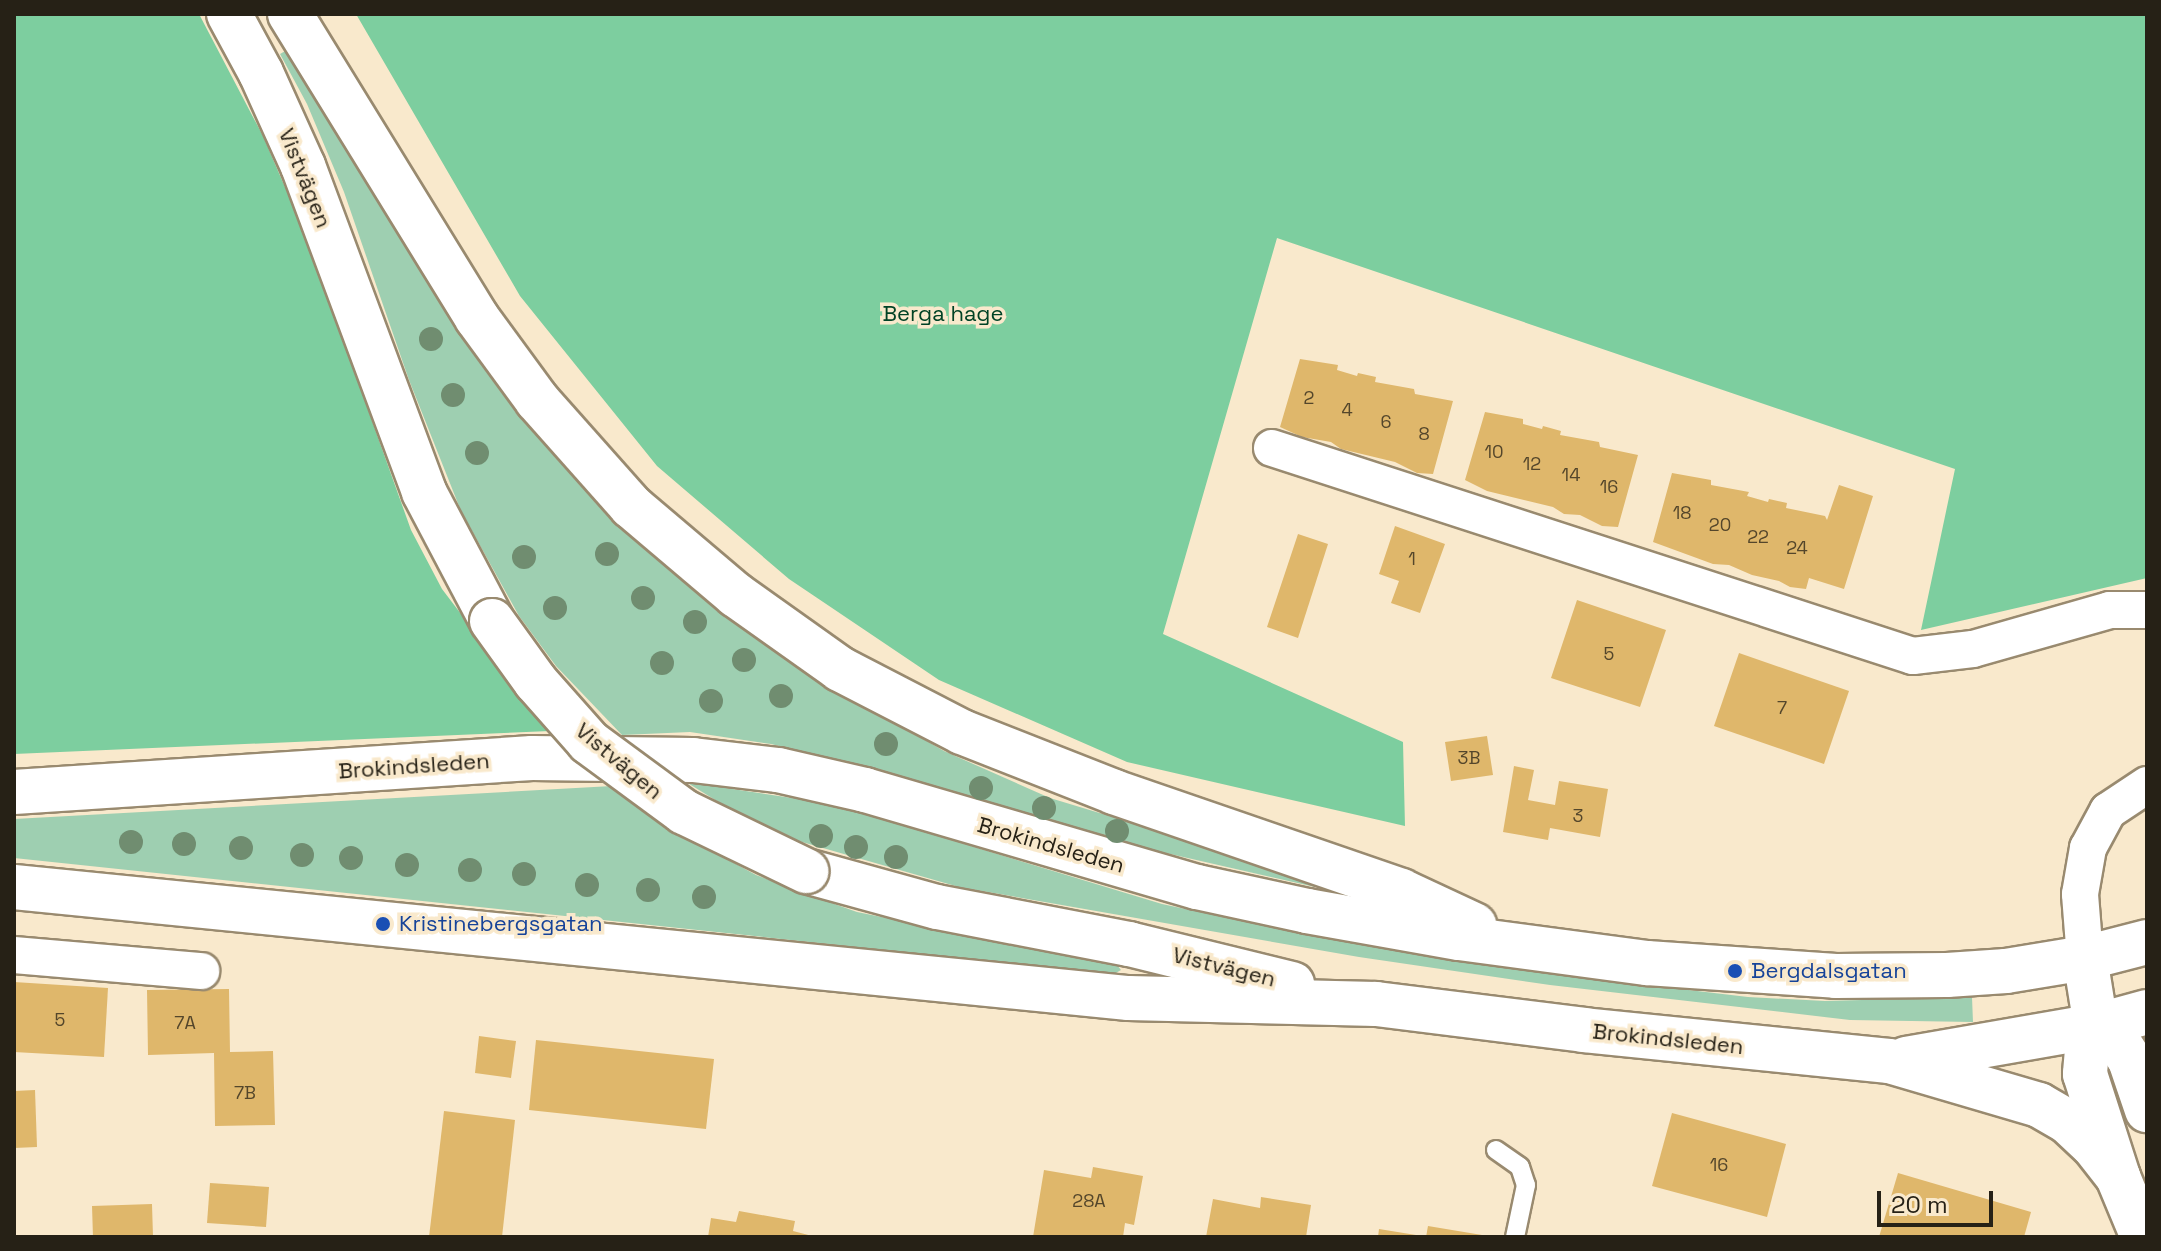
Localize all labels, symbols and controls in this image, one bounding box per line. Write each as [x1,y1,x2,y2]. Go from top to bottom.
street label: Vistvägen [273,124,337,232]
park label: Berga hage [883,301,1003,327]
house number: 2 [1304,387,1314,409]
house number: 4 [1341,399,1353,421]
house number: 6 [1380,411,1392,433]
house number: 8 [1418,423,1430,445]
house number: 10 [1484,441,1504,463]
house number: 12 [1523,453,1541,475]
house number: 14 [1562,464,1580,486]
house number: 16 [1600,476,1618,498]
house number: 18 [1673,502,1691,524]
house number: 20 [1709,514,1731,536]
house number: 22 [1747,526,1769,548]
house number: 24 [1786,537,1808,559]
house number: 1 [1408,548,1416,570]
house number: 5 [1604,643,1614,665]
house number: 7 [1777,697,1787,719]
street label: Vistvägen [570,717,668,805]
house number: 3B [1458,747,1480,769]
street label: Brokindsleden [337,748,491,784]
house number: 3 [1573,805,1583,827]
street label: Brokindsleden [974,811,1128,879]
place label: Kristinebergsgatan [399,911,603,937]
marker: Kristinebergsgatan [374,915,392,933]
street label: Vistvägen [1170,941,1278,993]
place label: Bergdalsgatan [1751,958,1907,984]
marker: Bergdalsgatan [1726,962,1744,980]
house number: 5 [55,1009,65,1031]
house number: 7A [174,1012,196,1034]
street label: Brokindsleden [1591,1018,1745,1060]
house number: 7B [234,1082,256,1104]
house number: 16 [1710,1154,1728,1176]
scale bar [1881,1175,1997,1225]
text: 20 m [1891,1189,1948,1220]
house number: 28A [1072,1190,1106,1212]

